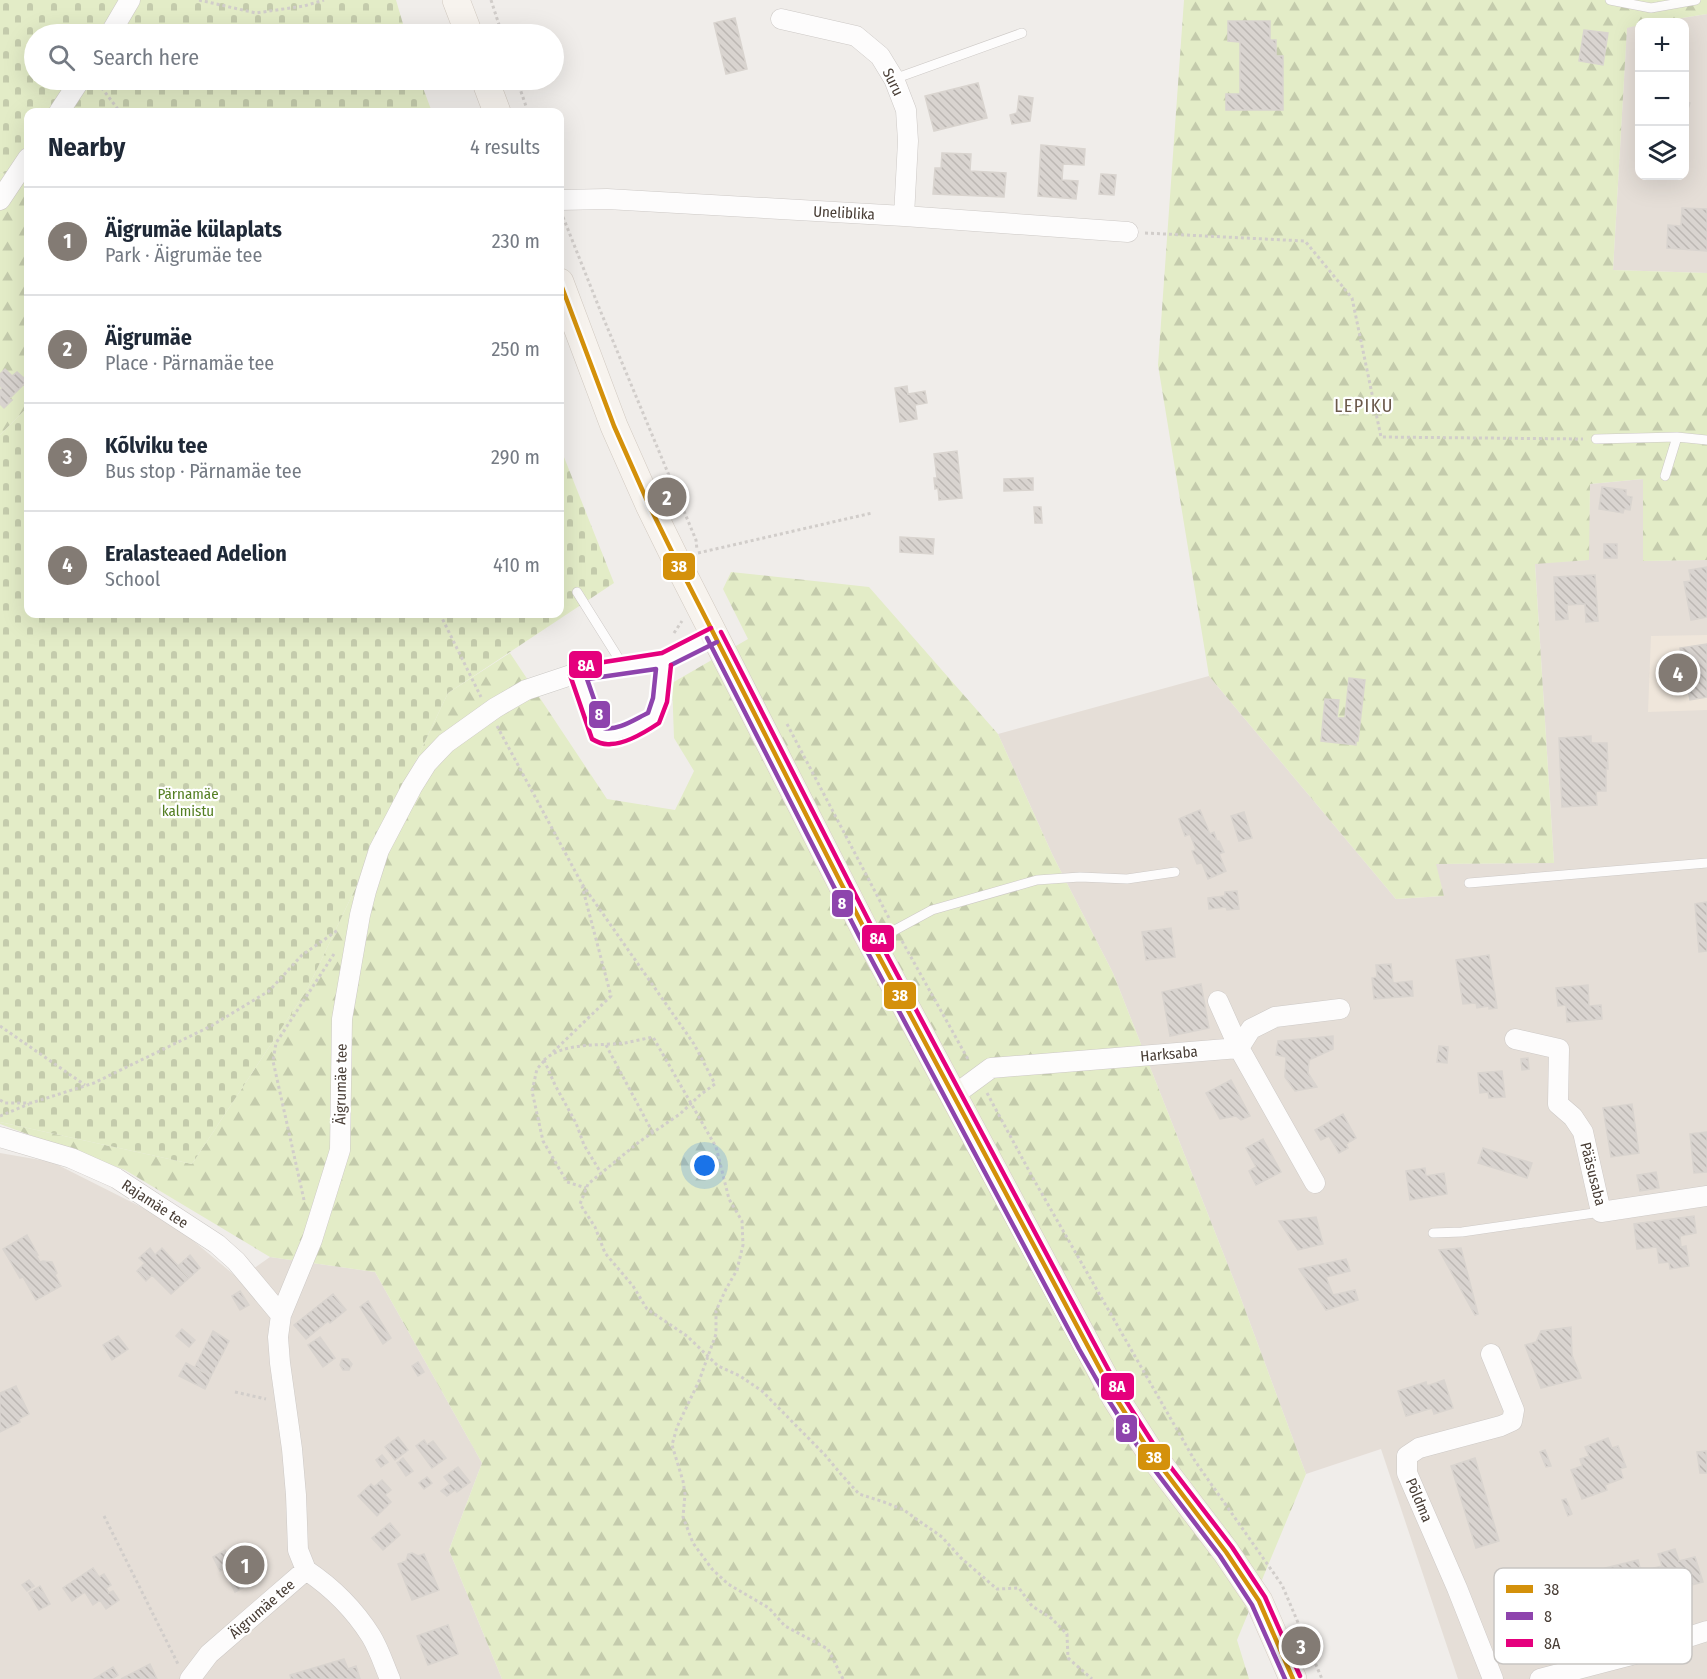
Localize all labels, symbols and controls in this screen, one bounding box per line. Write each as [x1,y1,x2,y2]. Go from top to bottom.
map controls [1635,18,1689,180]
button: + [1635,18,1689,72]
search box [24,24,564,90]
icon: search [45,41,78,74]
text: Search here [93,44,199,71]
street label: Suru [879,65,907,99]
button: − [1635,72,1689,126]
button: layers [1635,126,1689,180]
text: Nearby [48,132,125,163]
text: 4 results [470,135,540,159]
street label: Uneliblika [813,202,875,224]
text: Äigrumäe külaplats [105,216,282,243]
text: 1 [63,229,72,253]
text: 230 m [492,229,540,253]
text: Park · Äigrumäe tee [105,243,262,267]
text: Äigrumäe [105,324,192,351]
text: 2 [63,337,72,361]
text: 250 m [492,337,540,361]
text: Place · Pärnamäe tee [105,351,274,375]
district label: LEPIKU [1334,395,1394,417]
text: Kõlviku tee [105,432,208,459]
text: 3 [63,445,72,469]
text: 290 m [491,445,540,469]
text: Bus stop · Pärnamäe tee [105,459,302,483]
pin: 2 [648,474,686,520]
text: Eralasteaed Adelion [105,540,287,567]
line badge: 38 [662,552,696,581]
text: 4 [62,553,73,577]
text: 410 m [493,553,540,577]
text: 38 [670,557,688,576]
text: School [105,567,160,591]
line badge: 8A [568,650,603,679]
pin: 4 [1658,650,1698,696]
text: 8A [577,656,595,675]
line badge: 8 [588,700,611,729]
text: 8 [595,705,604,724]
park label: Pärnamäe kalmistu [157,785,219,820]
line badge: 8 [831,889,854,918]
text: 8 [838,894,847,913]
line badge: 8A [861,924,895,953]
text: 8A [869,929,887,948]
line badge: 38 [883,981,917,1010]
text: 38 [891,986,909,1005]
street label: Äigrumäe tee [331,1043,351,1125]
street label: Harksaba [1140,1043,1198,1065]
street label: Pääsusaba [1576,1140,1610,1208]
your location [690,1151,719,1180]
street label: Rajamäe tee [118,1176,192,1232]
line badge: 8A [1100,1372,1135,1401]
text: 8A [1108,1377,1126,1396]
line badge: 8 [1115,1414,1138,1443]
text: 8 [1122,1419,1131,1438]
line badge: 38 [1137,1443,1171,1471]
text: 38 [1145,1448,1163,1467]
street label: Põldma [1402,1475,1436,1525]
pin: 1 [226,1542,264,1588]
legend [1494,1568,1692,1664]
street label: Äigrumäe tee [225,1576,299,1642]
text: 38 [1544,1580,1559,1599]
text: 8 [1544,1607,1552,1626]
pin: 3 [1282,1624,1320,1668]
text: 8A [1544,1634,1561,1653]

